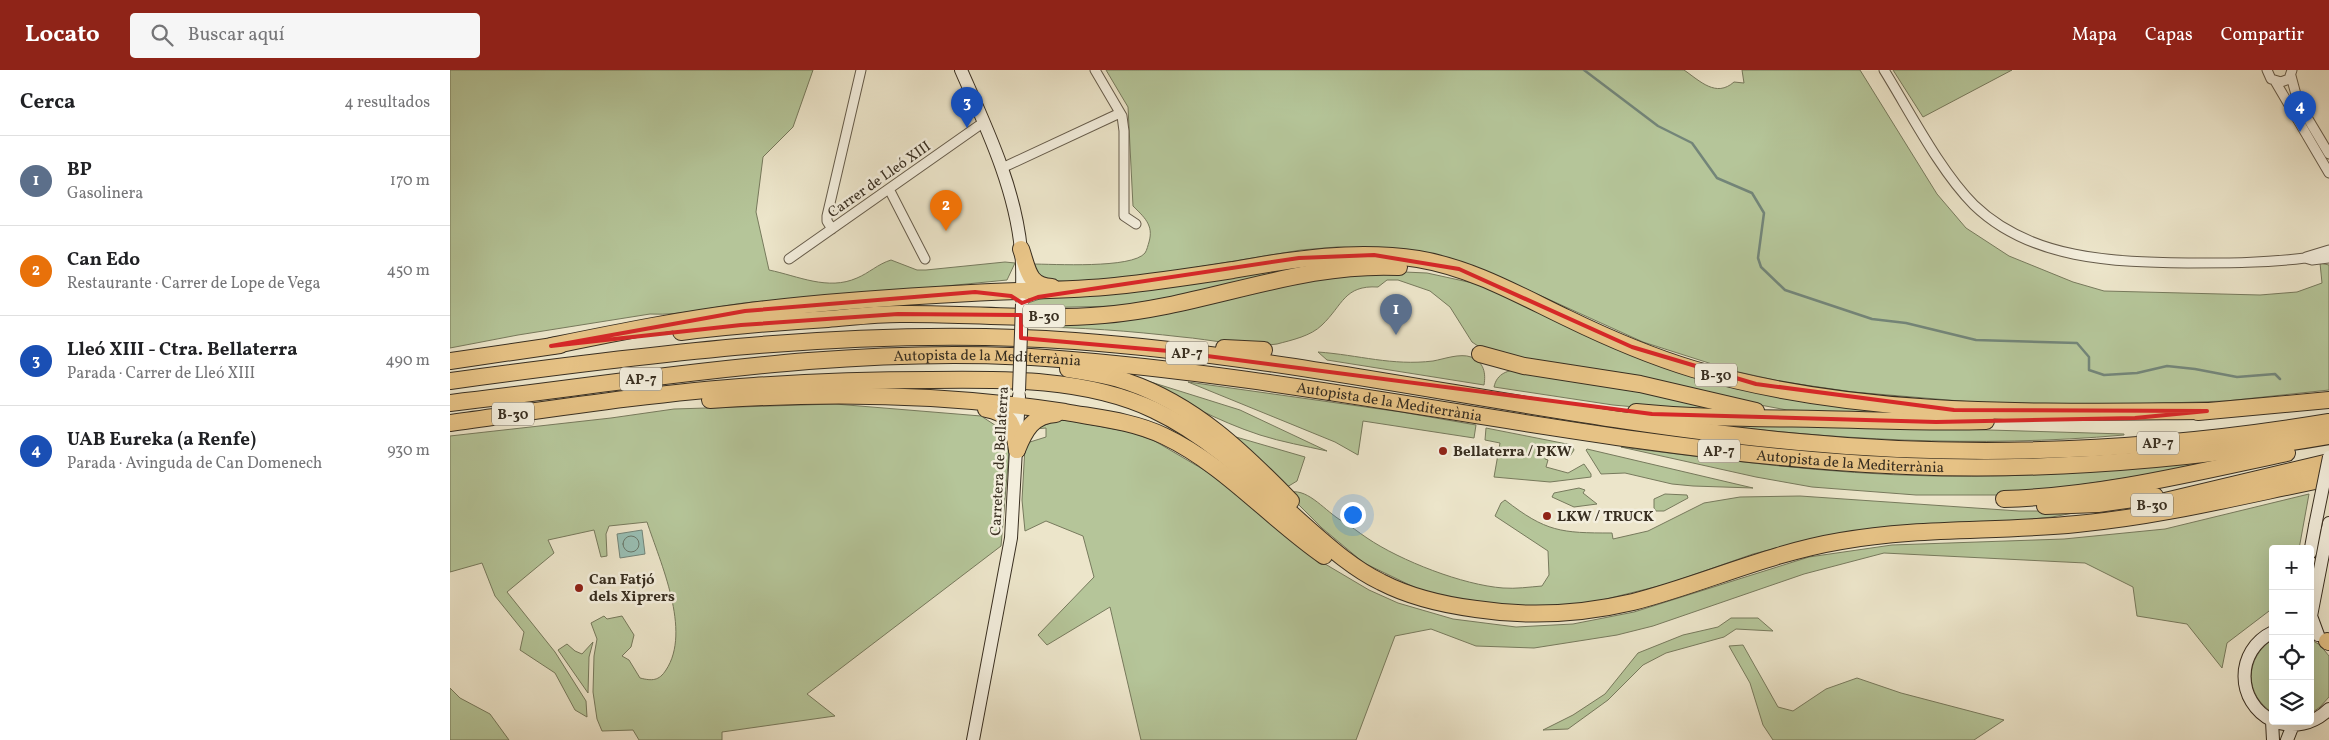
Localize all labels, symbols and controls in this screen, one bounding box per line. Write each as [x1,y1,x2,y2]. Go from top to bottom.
search box [130,13,480,58]
text: Locato [25,18,100,52]
icon: search [148,21,176,49]
text: Buscar aquí [188,22,285,48]
text: Mapa [2072,23,2117,48]
text: Capas [2145,23,2193,48]
text: Compartir [2221,23,2304,48]
pin: 3 [951,87,983,128]
text: Cerca [20,88,75,117]
pin: 4 [2284,91,2316,132]
text: 4 resultados [344,92,430,114]
street label: Carrer de Lleó XIII [824,137,936,224]
text: BP [67,157,92,183]
text: 1 [33,170,39,192]
text: 170 m [390,170,430,192]
text: Gasolinera [67,183,143,205]
pin: 2 [930,190,962,231]
text: Can Edo [67,247,140,273]
text: 2 [32,260,40,282]
text: 450 m [387,260,430,282]
text: Restaurante · Carrer de Lope de Vega [67,273,321,295]
pin: 1 [1380,294,1412,335]
road number: B-30 [1023,305,1065,328]
text: Lleó XIII - Ctra. Bellaterra [67,337,298,363]
road number: AP-7 [1166,342,1208,364]
street label: Autopista de la Mediterrània [893,346,1082,373]
text: 3 [32,350,40,372]
text: 490 m [385,350,430,372]
text: Parada · Carrer de Lleó XIII [67,363,255,385]
road number: B-30 [1695,364,1737,386]
road number: AP-7 [620,368,662,390]
street label: Autopista de la Mediterrània [1295,378,1484,428]
street label: Carretera de Bellaterra [986,386,1015,536]
road number: B-30 [492,402,534,426]
text: UAB Eureka (a Renfe) [67,427,256,453]
road number: AP-7 [2137,432,2179,454]
text: 4 [31,440,41,462]
text: 930 m [387,440,430,462]
road number: AP-7 [1698,440,1740,462]
place label: Bellaterra / PKW [1453,442,1572,463]
marker: Bellaterra / PKW [1437,445,1449,457]
street label: Autopista de la Mediterrània [1755,446,1944,479]
text: Parada · Avinguda de Can Domenech [67,453,322,475]
road number: B-30 [2131,494,2173,516]
your location [1340,502,1366,528]
place label: LKW / TRUCK [1557,507,1654,528]
marker: LKW / TRUCK [1541,510,1553,522]
map controls [2269,545,2314,725]
button: + [2269,545,2314,590]
place label: Can Fatjó dels Xiprers [589,570,675,608]
marker: Can Fatjó dels Xiprers [573,582,585,594]
button: − [2269,590,2314,635]
button: locate [2269,635,2314,680]
button: layers [2269,680,2314,725]

